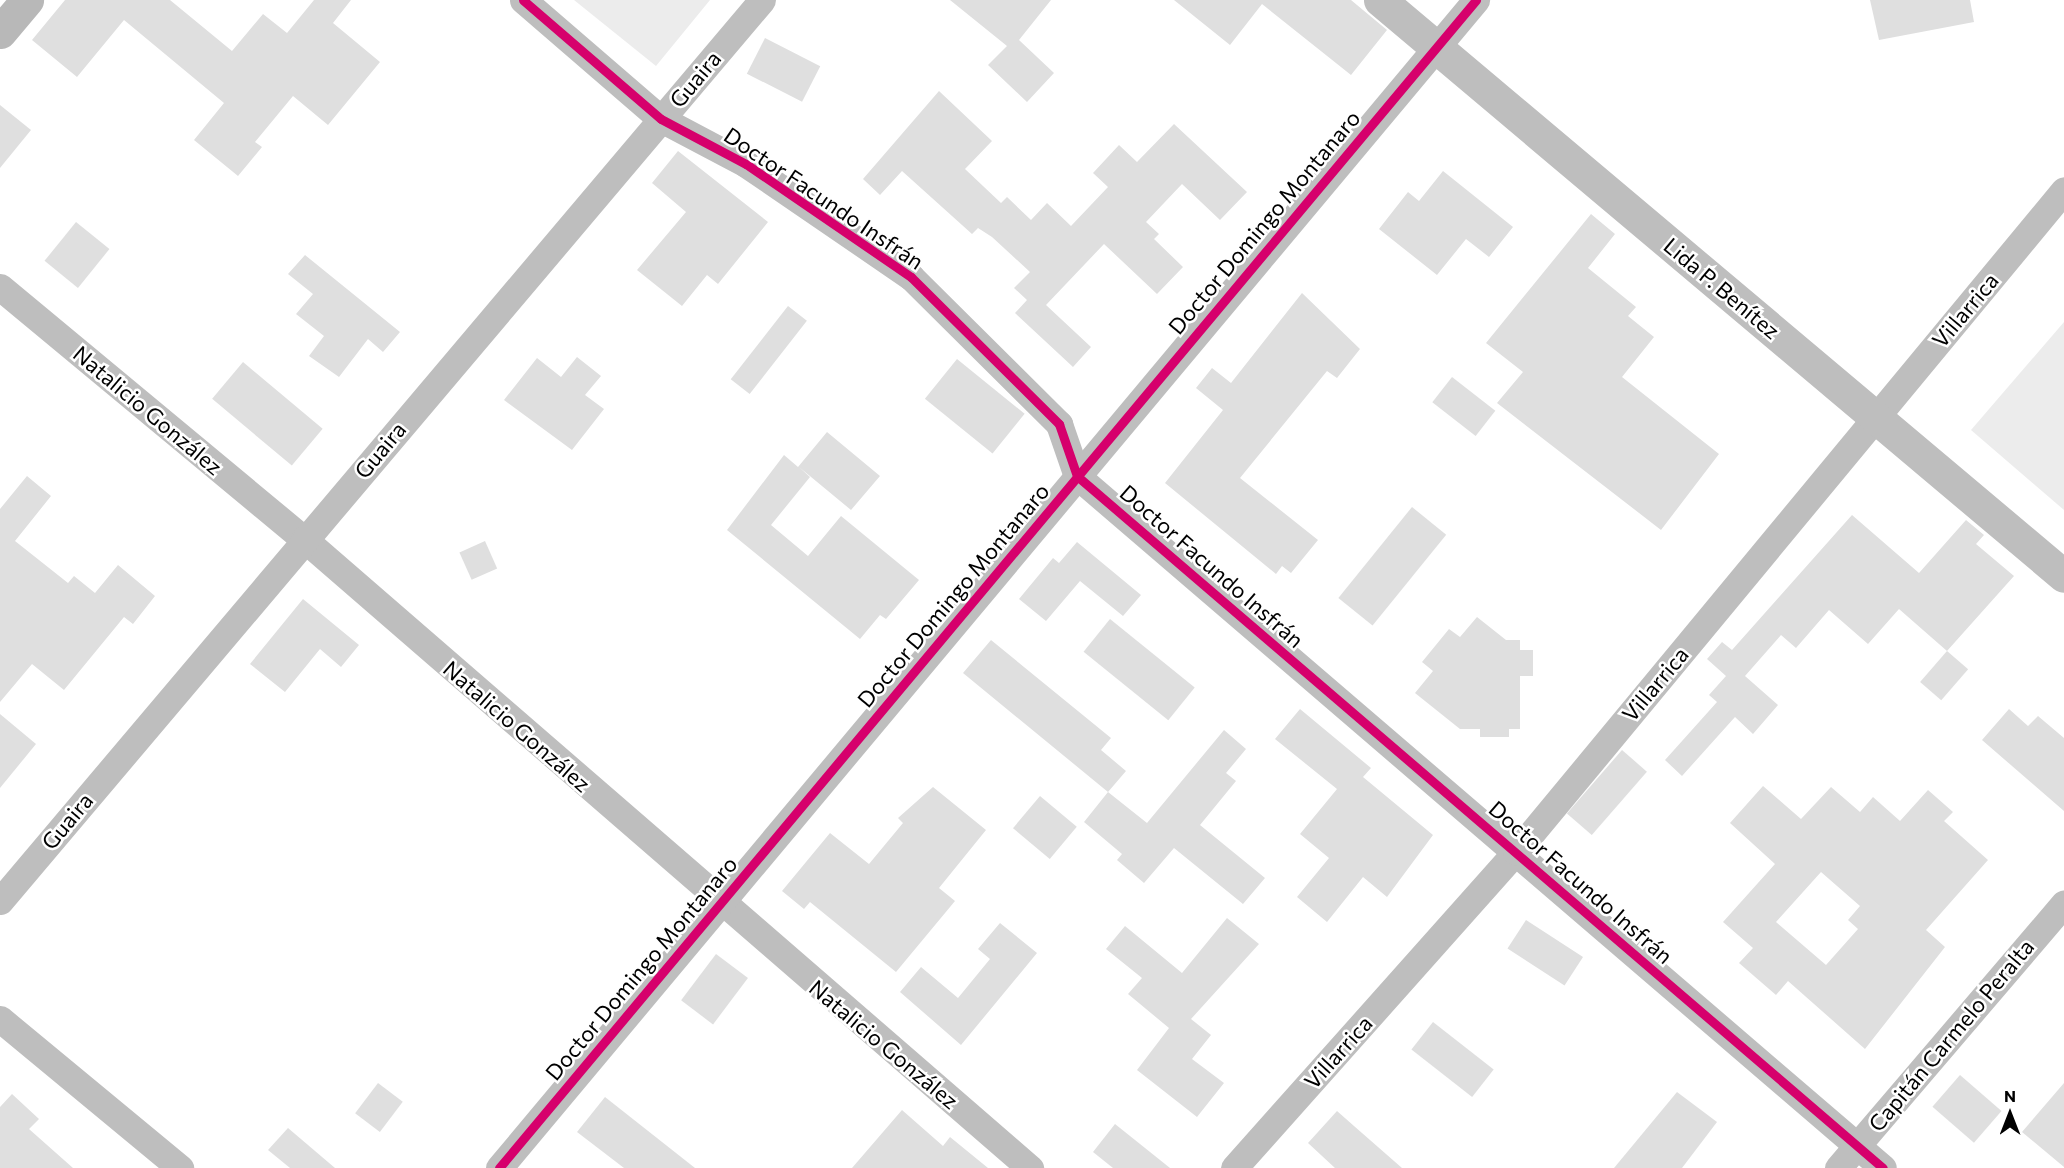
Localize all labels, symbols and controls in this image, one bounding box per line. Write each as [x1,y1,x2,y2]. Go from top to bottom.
street label: Guaira [664,45,726,113]
street label: Doctor Domingo Montanaro [1163,105,1365,339]
street label: Doctor Facundo Insfrán [719,121,929,275]
street label: Lida P. Benítez [1659,232,1785,344]
street label: Villarrica [1926,267,2004,353]
street label: Natalicio González [68,340,228,480]
street label: Guaira [349,416,411,484]
street label: Doctor Domingo Montanaro [852,478,1054,712]
street label: Doctor Facundo Insfrán [1115,479,1309,653]
street label: Villarrica [1616,641,1694,727]
street label: Natalicio González [438,655,596,797]
street label: Guaira [36,787,98,855]
street label: Doctor Facundo Insfrán [1484,795,1678,969]
street label: Doctor Domingo Montanaro [540,851,742,1085]
street label: Capitán Carmelo Peralta [1863,934,2039,1136]
street label: Natalicio González [804,974,964,1114]
street label: Villarrica [1298,1010,1378,1094]
north arrow [1980,1084,2040,1144]
text: N [2004,1086,2016,1105]

